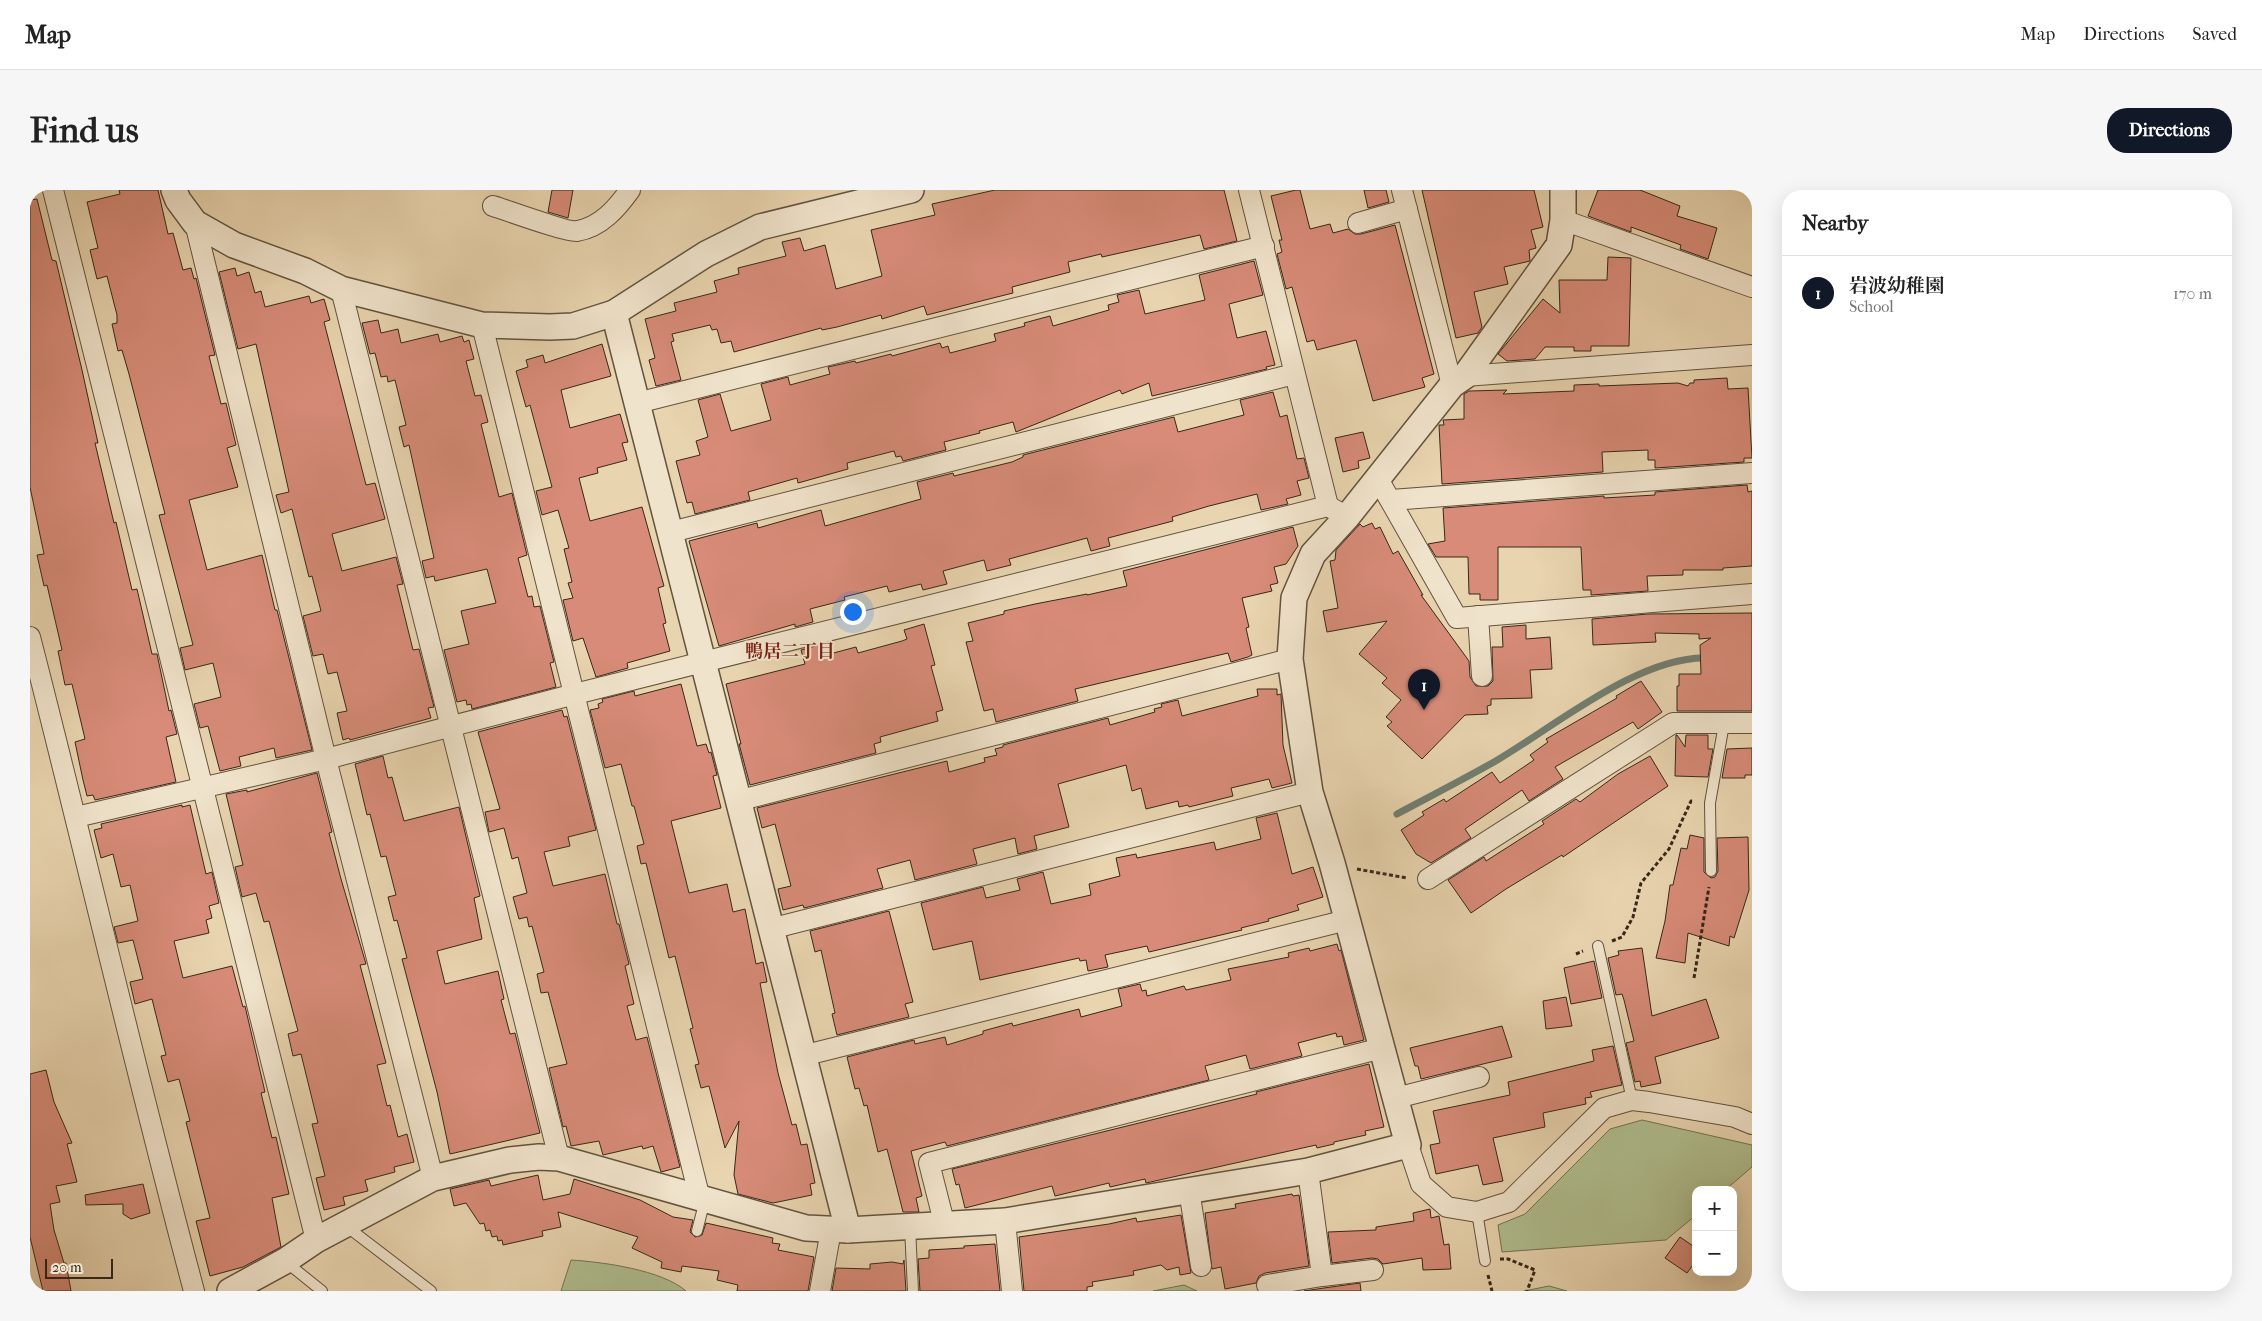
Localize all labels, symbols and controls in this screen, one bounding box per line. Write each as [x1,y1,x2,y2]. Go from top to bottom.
text: Map [25,21,71,49]
text: Map [2021,24,2055,45]
text: Directions [2083,24,2164,45]
text: Saved [2192,24,2237,45]
button: Directions [2107,108,2232,153]
text: Find us [30,110,139,151]
text: Nearby [1802,211,1868,235]
text: 岩波幼稚園 [1849,275,1944,297]
text: 1 [1815,284,1821,303]
text: 170 m [2173,284,2212,303]
text: School [1849,297,1894,316]
your location [840,599,866,625]
district label: 鴨居二丁目 [745,641,835,662]
pin: 1 [1408,669,1440,710]
map controls [1692,1186,1737,1276]
button: + [1692,1186,1737,1231]
button: − [1692,1231,1737,1276]
scale bar [45,1256,112,1279]
text: 20 m [52,1259,82,1276]

